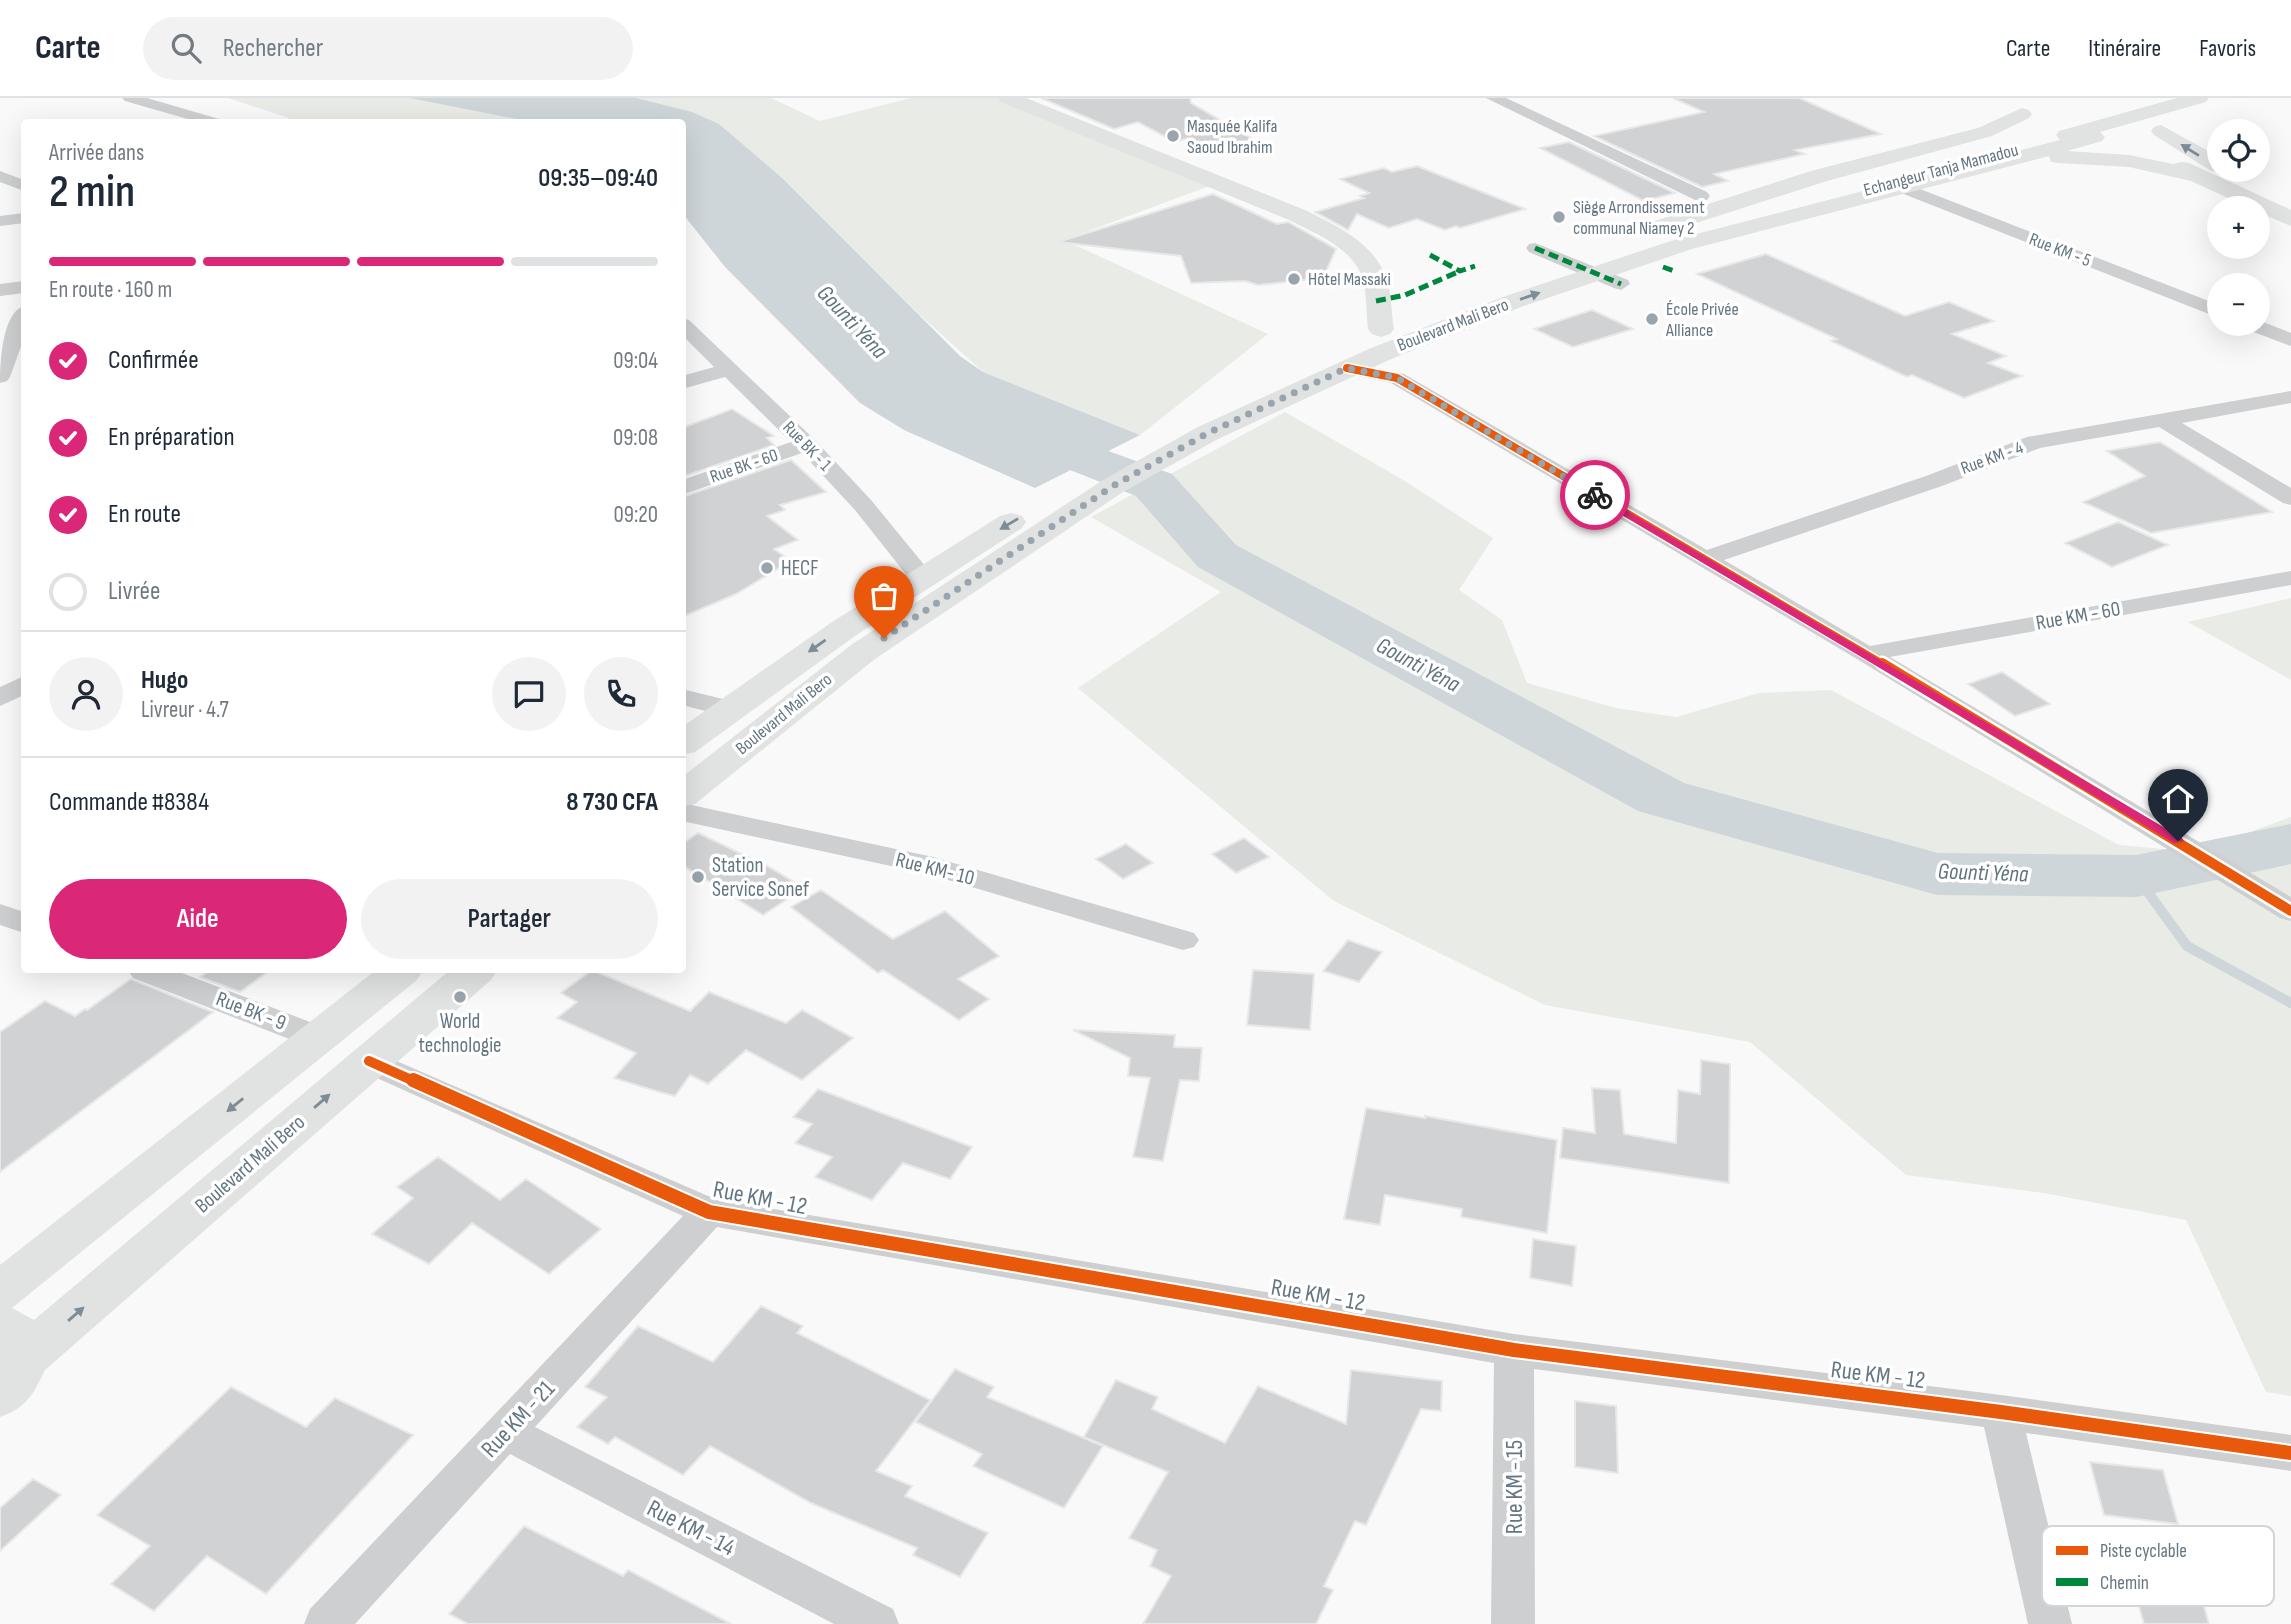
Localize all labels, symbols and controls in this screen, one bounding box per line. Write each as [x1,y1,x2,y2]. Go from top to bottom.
search box [143,17,633,80]
text: Carte [35,28,101,68]
icon: search [167,29,205,67]
text: Rechercher [223,33,323,64]
text: Carte [2006,34,2050,63]
text: Itinéraire [2088,34,2161,63]
text: Favoris [2199,34,2256,63]
place label: Masquée Kalifa Saoud Ibrahim [1187,116,1277,158]
map controls [2207,119,2270,336]
button: locate [2207,119,2270,182]
marker: Masquée Kalifa Saoud Ibrahim [1165,128,1181,144]
text: Arrivée dans [49,139,144,167]
street label: Echangeur Tanja Mamadou [1861,139,2021,201]
one-way arrow [2180,143,2199,156]
text: 09:35–09:40 [538,163,658,194]
text: 2 min [49,165,135,220]
button: + [2207,196,2270,259]
place label: Siège Arrondissement communal Niamey 2 [1573,197,1705,239]
marker: Siège Arrondissement communal Niamey 2 [1551,209,1567,225]
street label: Rue KM - 5 [2026,229,2094,271]
place label: Hôtel Massaki [1308,269,1391,290]
marker: Hôtel Massaki [1286,271,1302,287]
button: − [2207,273,2270,336]
text: En route · 160 m [49,276,172,304]
water label: Gounti Yéna [811,279,894,365]
one-way arrow [1519,290,1540,301]
street label: Boulevard Mali Bero [1394,294,1512,356]
place label: École Privée Alliance [1665,299,1739,341]
marker: École Privée Alliance [1644,311,1660,327]
icon: check [49,342,87,380]
text: Confirmée [108,345,199,376]
text: 09:04 [613,347,658,375]
street label: Rue BK - 1 [778,417,836,476]
icon: check [49,419,87,457]
text: En préparation [108,422,235,453]
text: 09:08 [613,424,658,452]
street label: Rue KM - 4 [1958,437,2026,479]
street label: Rue BK - 60 [707,445,781,487]
courier [1560,460,1630,530]
icon: bike [1576,476,1614,514]
icon: check [49,496,87,534]
text: En route [108,499,181,530]
text: 09:20 [613,501,658,529]
one-way arrow [1000,517,1019,530]
place label: HECF [781,556,819,581]
marker: HECF [759,560,775,576]
pin [854,566,914,638]
text: Livrée [108,576,160,607]
icon: bag [865,577,903,615]
street label: Rue KM - 60 [2034,596,2122,636]
water label: Gounti Yéna [1371,631,1465,699]
one-way arrow [808,639,826,653]
button: person [49,657,123,731]
button: chat [492,657,566,731]
button: phone [584,657,658,731]
text: Hugo [141,665,188,696]
street label: Boulevard Mali Bero [732,669,836,759]
text: Livreur · 4.7 [141,696,229,724]
pin [2148,769,2208,841]
icon: home [2159,780,2197,818]
text: Commande #8384 [49,787,209,818]
text: 8 730 CFA [566,787,658,818]
street label: Rue KM- 10 [893,847,977,891]
place label: Station Service Sonef [712,853,810,902]
water label: Gounti Yéna [1937,857,2029,889]
marker: Station Service Sonef [690,869,706,885]
button: Aide [49,879,347,959]
button: Partager [361,879,658,959]
street label: Rue BK - 9 [213,986,289,1036]
marker: World technologie [452,989,468,1005]
place label: World technologie [418,1009,502,1058]
one-way arrow [313,1093,331,1109]
one-way arrow [226,1097,244,1112]
street label: Boulevard Mali Bero [190,1110,310,1218]
street label: Rue KM - 12 [711,1175,809,1221]
street label: Rue KM - 12 [1269,1272,1367,1318]
one-way arrow [67,1306,85,1322]
street label: Rue KM - 12 [1829,1355,1927,1395]
street label: Rue KM - 21 [475,1374,561,1463]
street label: Rue KM - 15 [1500,1440,1529,1534]
street label: Rue KM - 14 [642,1494,740,1562]
legend [2042,1526,2274,1606]
text: Piste cyclable [2100,1540,2187,1563]
text: Chemin [2100,1572,2149,1595]

